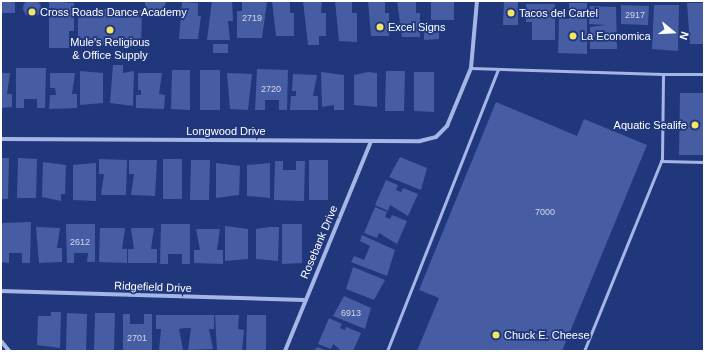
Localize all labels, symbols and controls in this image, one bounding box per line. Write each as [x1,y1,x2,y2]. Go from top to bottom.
place label: Cross Roads Dance Academy [40,5,187,19]
place label: Tacos del Cartel [519,6,598,20]
marker: Cross Roads Dance Academy [27,7,37,17]
marker: Tacos del Cartel [506,8,516,18]
house number: 2917 [625,10,645,20]
north arrow [653,12,693,52]
house number: 2719 [242,13,262,23]
place label: Excel Signs [388,20,445,34]
marker: Excel Signs [375,22,385,32]
marker: Mule's Religious & Office Supply [105,25,115,35]
place label: La Economica [581,29,651,43]
text: N [677,30,691,41]
marker: La Economica [568,31,578,41]
place label: Mule's Religious & Office Supply [70,36,150,62]
house number: 2720 [261,84,281,94]
place label: Aquatic Sealife [614,118,687,132]
marker: Aquatic Sealife [690,120,700,130]
street label: Longwood Drive [186,124,266,138]
street label: Rosebank Drive [298,203,340,281]
house number: 7000 [535,207,555,217]
house number: 2612 [70,237,90,247]
street label: Ridgefield Drive [114,279,192,295]
house number: 6913 [341,308,361,318]
place label: Chuck E. Cheese [504,328,590,342]
marker: Chuck E. Cheese [491,330,501,340]
house number: 2701 [127,333,147,343]

